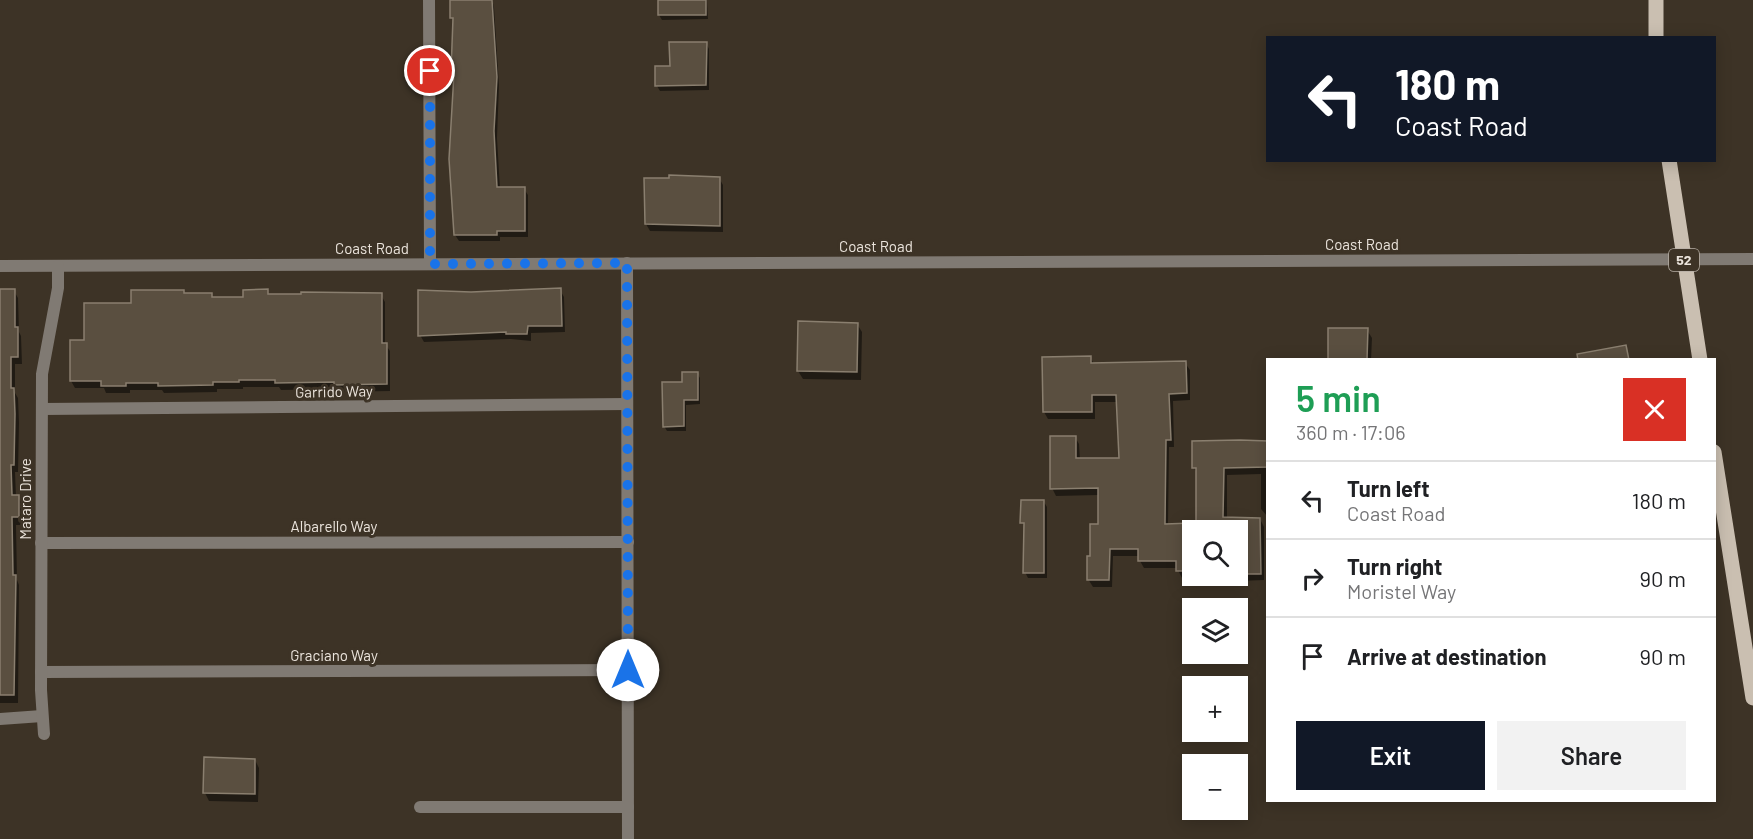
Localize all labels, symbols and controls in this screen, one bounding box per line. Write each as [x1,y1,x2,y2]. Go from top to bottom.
pin [404,45,455,96]
icon: arrive [413,54,446,87]
text: 180 m [1395,58,1500,108]
icon: left [1296,60,1374,138]
text: Coast Road [1395,109,1528,141]
street label: Coast Road [1325,235,1399,253]
street label: Coast Road [839,237,913,255]
street label: Coast Road [335,239,409,257]
road number: 52 [1669,249,1699,271]
text: 5 min [1296,376,1381,419]
button: close [1623,378,1686,441]
street label: Garrido Way [295,381,373,401]
text: 360 m · 17:06 [1296,420,1405,444]
street label: Mataro Drive [16,458,34,540]
text: Turn left [1347,475,1430,501]
icon: left [1296,484,1329,517]
text: 180 m [1632,487,1686,513]
text: Coast Road [1347,501,1445,525]
street label: Albarello Way [291,517,377,535]
map controls [1182,520,1248,820]
button: search [1182,520,1248,586]
text: Turn right [1347,553,1442,579]
icon: right [1296,562,1329,595]
text: 90 m [1640,565,1686,591]
text: Moristel Way [1347,579,1456,603]
button: layers [1182,598,1248,664]
position arrow [596,638,660,702]
icon: arrive [1296,640,1329,673]
text: Arrive at destination [1347,643,1546,669]
text: 90 m [1640,643,1686,669]
street label: Graciano Way [290,646,378,664]
button: + [1182,676,1248,742]
button: Exit [1296,721,1485,790]
button: Share [1497,721,1686,790]
button: − [1182,754,1248,820]

